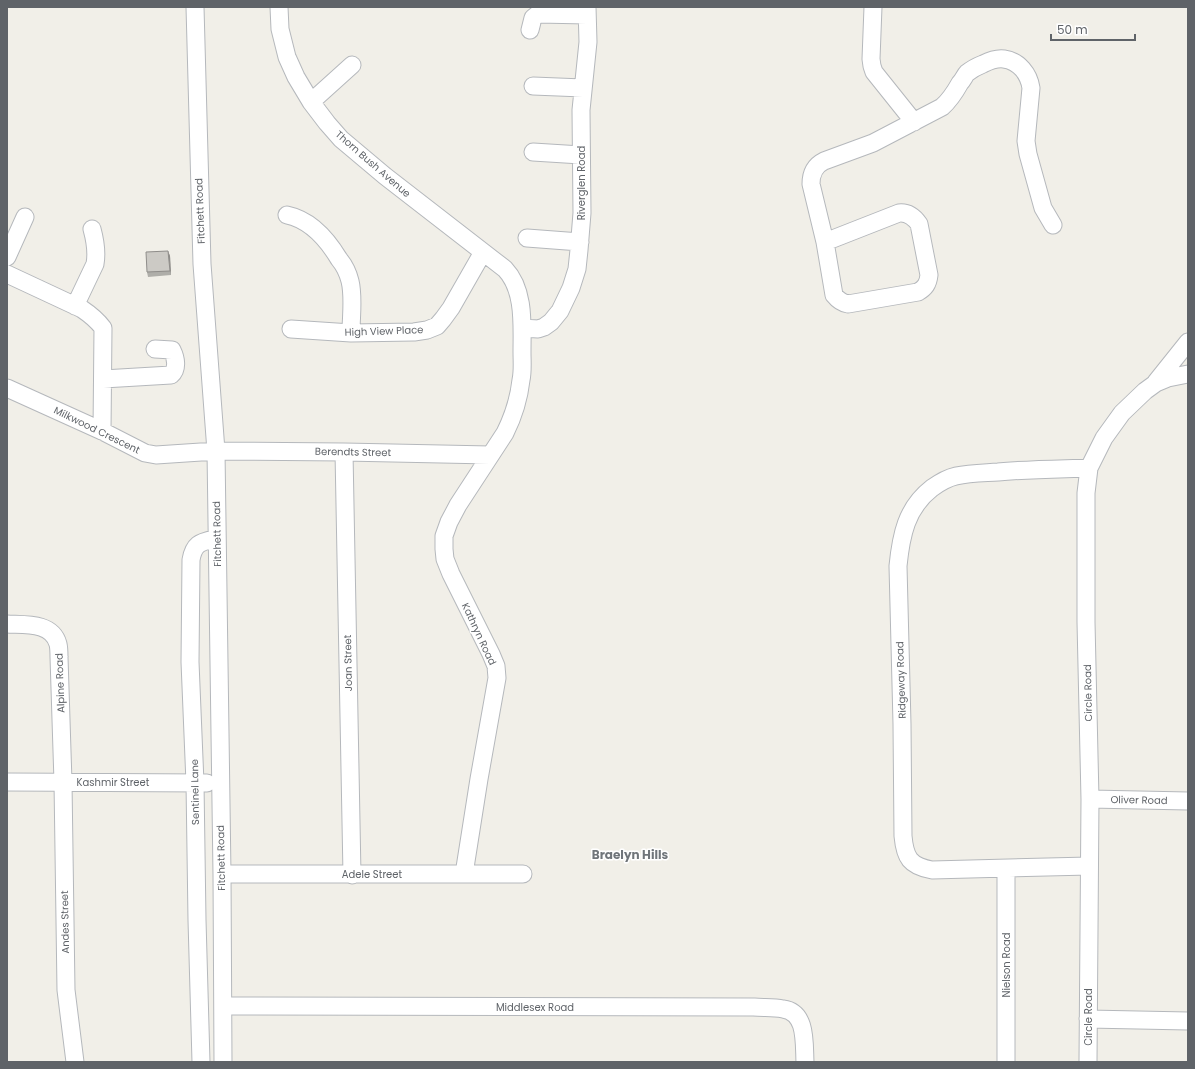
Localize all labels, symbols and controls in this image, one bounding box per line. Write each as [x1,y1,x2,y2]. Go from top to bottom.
scale bar [1051,16,1135,42]
text: 50 m [1057,21,1088,38]
street label: Thorn Bush Avenue [332,127,414,201]
street label: Riverglen Road [574,146,589,220]
street label: Fitchett Road [191,178,209,244]
street label: High View Place [344,322,424,340]
street label: Milkwood Crescent [51,403,143,458]
street label: Berendts Street [315,444,392,460]
street label: Fitchett Road [209,501,225,567]
street label: Kathryn Road [458,600,500,668]
street label: Joan Street [340,634,356,692]
street label: Ridgeway Road [892,641,910,719]
street label: Alpine Road [51,653,69,713]
street label: Circle Road [1080,664,1096,722]
street label: Sentinel Lane [187,759,203,825]
street label: Kashmir Street [77,775,150,790]
street label: Oliver Road [1110,792,1168,808]
street label: Fitchett Road [213,825,229,891]
district label: Braelyn Hills [592,846,669,863]
street label: Adele Street [342,867,403,882]
street label: Andes Street [57,890,73,954]
street label: Nielson Road [999,933,1014,997]
street label: Circle Road [1081,988,1096,1046]
street label: Middlesex Road [496,1000,574,1015]

